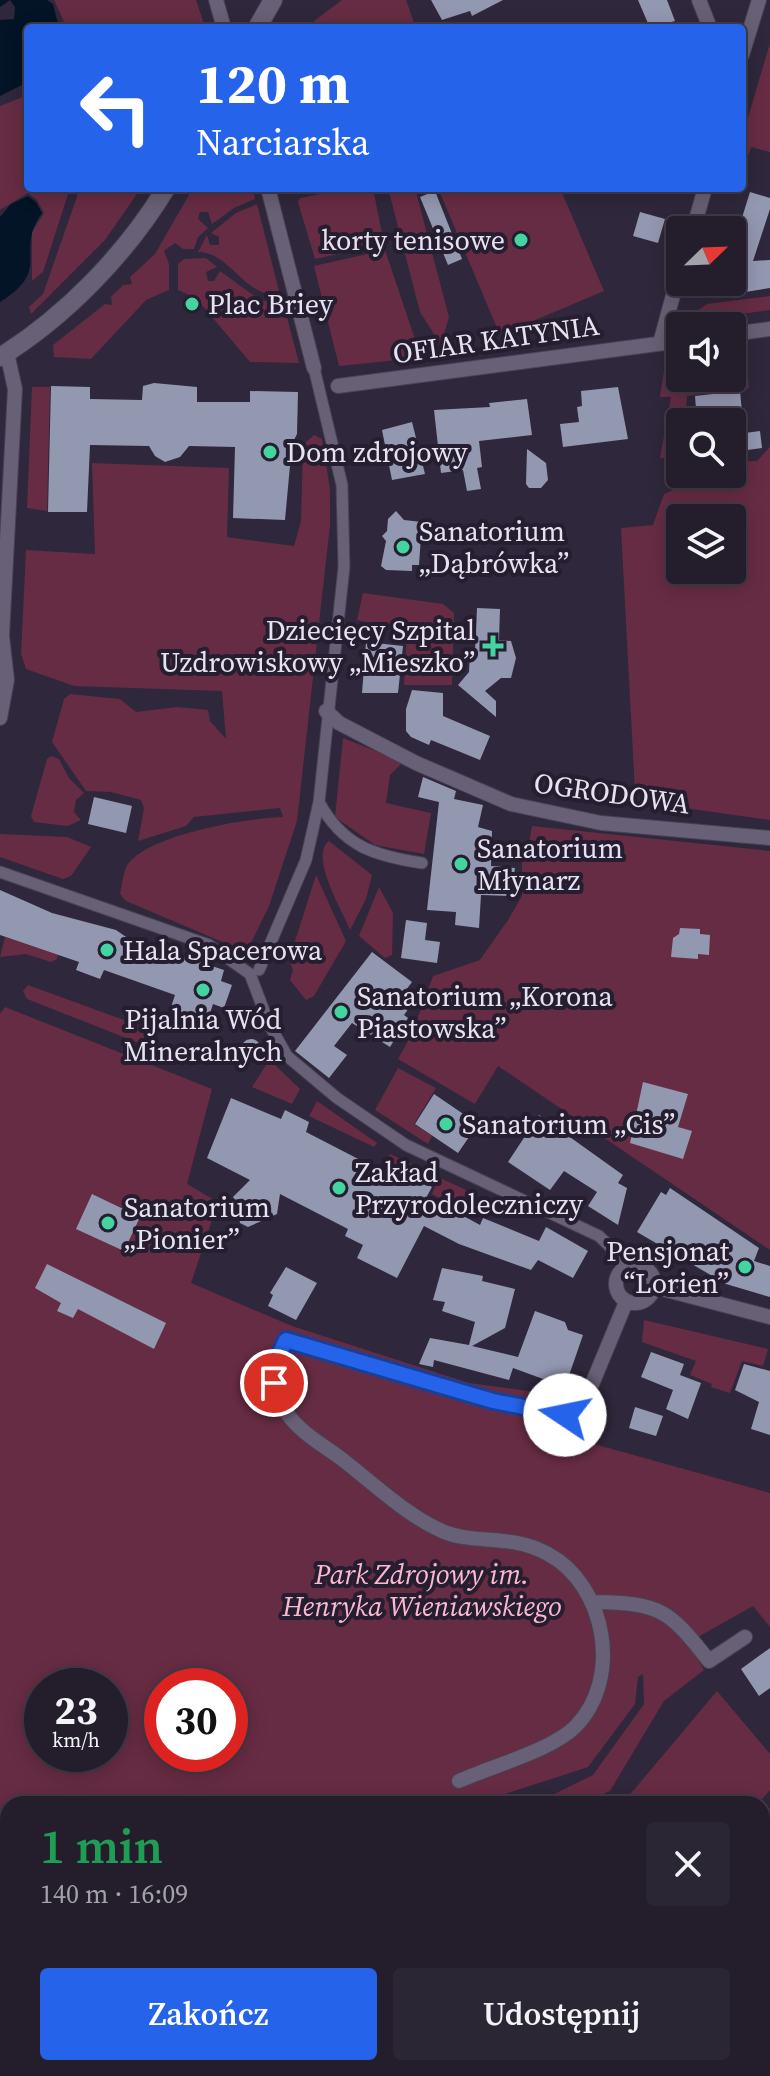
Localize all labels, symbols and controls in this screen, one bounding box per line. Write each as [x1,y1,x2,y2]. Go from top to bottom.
text: 120 m [196,45,350,122]
icon: left [64,56,168,160]
text: Narciarska [196,118,370,167]
north arrow [666,216,746,296]
map controls [666,216,746,584]
place label: korty tenisowe [321,221,505,259]
marker: korty tenisowe [512,231,530,249]
place label: Plac Briey [208,285,334,323]
marker: Plac Briey [183,295,201,313]
street label: OFIAR KATYNIA [390,306,602,372]
button: sound [666,312,746,392]
button: search [666,408,746,488]
place label: Dom zdrojowy [286,433,468,471]
marker: Dom zdrojowy [261,443,279,461]
button: layers [666,504,746,584]
place label: Sanatorium „Dąbrówka” [419,512,569,582]
marker: Sanatorium „Dąbrówka” [394,538,412,556]
place label: Dziecięcy Szpital Uzdrowiskowy „Mieszko” [160,611,475,681]
marker: Dziecięcy Szpital Uzdrowiskowy „Mieszko” [482,635,504,657]
street label: OGRODOWA [531,763,693,823]
place label: Sanatorium Młynarz [477,829,623,899]
marker: Sanatorium Młynarz [452,855,470,873]
place label: Hala Spacerowa [123,931,323,969]
marker: Hala Spacerowa [98,941,116,959]
place label: Sanatorium „Korona Piastowska” [357,977,613,1047]
marker: Pijalnia Wód Mineralnych [194,981,212,999]
place label: Pijalnia Wód Mineralnych [123,1000,283,1070]
marker: Sanatorium „Korona Piastowska” [332,1003,350,1021]
place label: Sanatorium „Cis” [462,1105,675,1143]
marker: Sanatorium „Cis” [437,1115,455,1133]
place label: Zakład Przyrodoleczniczy [355,1153,584,1223]
marker: Zakład Przyrodoleczniczy [330,1179,348,1197]
place label: Sanatorium „Pionier” [124,1188,270,1258]
marker: Sanatorium „Pionier” [99,1214,117,1232]
place label: Pensjonat “Lorien” [606,1232,730,1302]
marker: Pensjonat “Lorien” [736,1258,754,1276]
pin [240,1349,308,1417]
icon: arrive [252,1361,296,1405]
position arrow [523,1373,607,1457]
park label: Park Zdrojowy im. Henryka Wieniawskiego [281,1555,562,1625]
speed limit sign: 30 [144,1668,248,1772]
text: 23 [54,1683,98,1737]
text: km/h [52,1726,100,1754]
text: 1 min [40,1813,163,1879]
button: close [646,1822,730,1906]
text: 140 m · 16:09 [40,1876,188,1912]
button: Zakończ [40,1968,377,2060]
button: Udostępnij [393,1968,730,2060]

